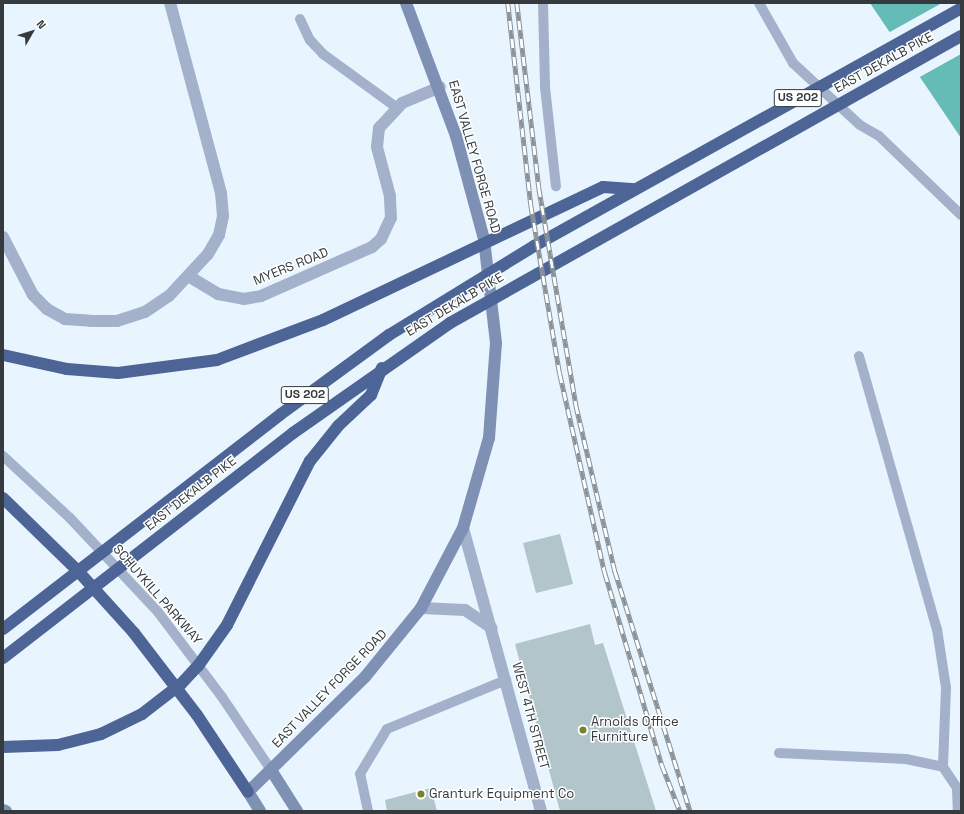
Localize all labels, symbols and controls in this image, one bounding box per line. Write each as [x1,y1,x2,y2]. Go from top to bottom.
north arrow [12,12,52,52]
text: N [34,17,49,32]
street label: EAST DEKALB PIKE [832,29,936,97]
street label: EAST VALLEY FORGE ROAD [445,78,503,236]
road number: US 202 [773,88,823,108]
street label: MYERS ROAD [251,245,331,289]
street label: EAST DEKALB PIKE [403,270,507,340]
road number: US 202 [280,385,330,405]
street label: EAST DEKALB PIKE [142,454,240,534]
street label: SCHUYKILL PARKWAY [109,542,205,648]
street label: EAST VALLEY FORGE ROAD [269,626,391,752]
street label: WEST 4TH STREET [508,661,552,771]
place label: Arnolds Office Furniture [591,715,679,746]
marker: Arnolds Office Furniture [578,725,588,735]
place label: Granturk Equipment Co [429,786,574,802]
marker: Granturk Equipment Co [416,789,426,799]

